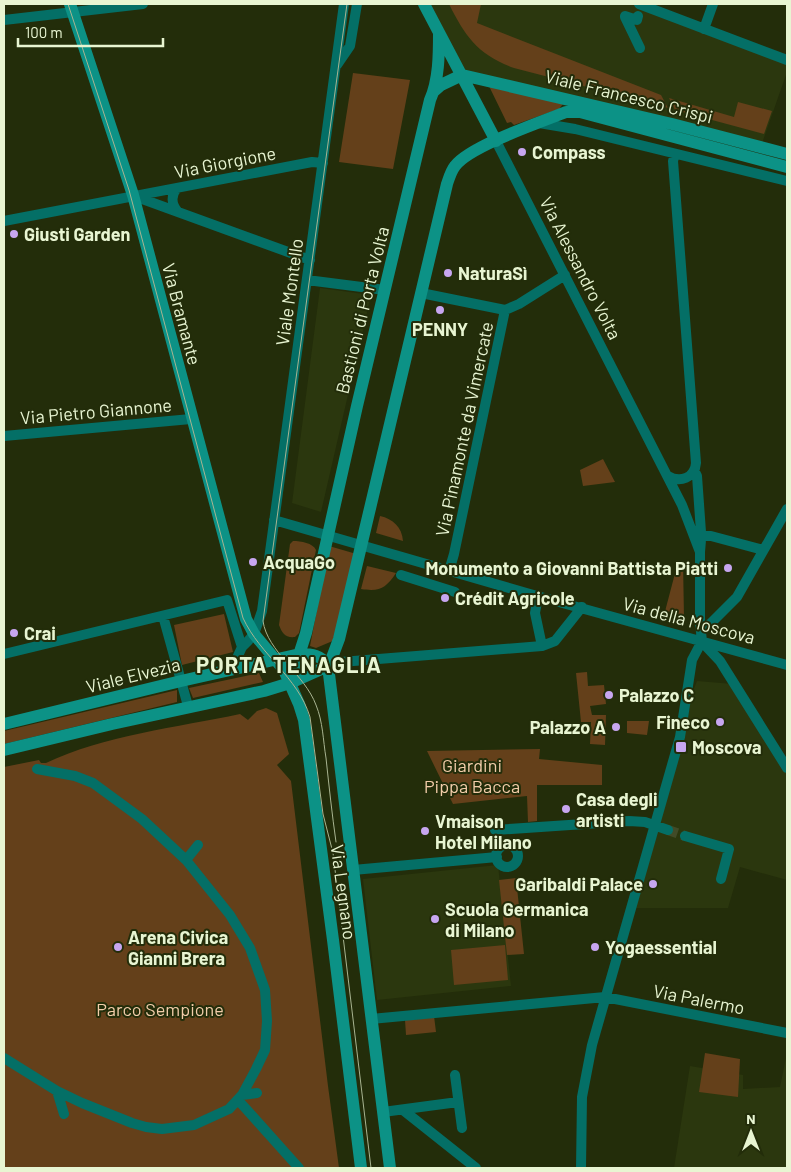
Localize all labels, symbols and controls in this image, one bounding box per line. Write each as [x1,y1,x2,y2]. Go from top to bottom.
scale bar [18,15,162,47]
text: 100 m [25,23,63,41]
street label: Viale Francesco Crispi [543,64,715,128]
street label: Via Giorgione [172,141,278,183]
place label: Compass [532,141,606,163]
marker: Compass [516,146,528,158]
street label: Via Alessandro Volta [535,193,627,343]
place label: Giusti Garden [24,223,130,245]
street label: Bastioni di Porta Volta [331,224,393,396]
marker: Giusti Garden [8,228,20,240]
street label: Viale Montello [271,237,307,347]
street label: Via Bramante [158,261,206,367]
place label: NaturaSì [458,262,527,284]
marker: NaturaSì [442,267,454,279]
marker: PENNY [434,304,446,316]
place label: PENNY [412,318,468,340]
street label: Via Pinamonte da Vimercate [430,320,498,538]
street label: Via Pietro Giannone [19,393,173,429]
place label: AcquaGo [263,551,335,573]
marker: AcquaGo [247,556,259,568]
place label: Monumento a Giovanni Battista Piatti [425,557,718,579]
marker: Monumento a Giovanni Battista Piatti [722,562,734,574]
place label: Crédit Agricole [455,587,575,609]
marker: Crédit Agricole [439,592,451,604]
street label: Via della Moscova [620,592,758,648]
place label: Crai [24,622,56,644]
marker: Crai [8,627,20,639]
district label: PORTA TENAGLIA [196,651,382,677]
street label: Viale Elvezia [84,653,182,697]
place label: Palazzo C [619,684,694,706]
marker: Palazzo C [603,689,615,701]
place label: Fineco [656,711,710,733]
place label: Palazzo A [530,716,606,738]
marker: Fineco [714,716,726,728]
marker: Palazzo A [610,721,622,733]
place label: Moscova [692,736,761,758]
marker: Moscova [674,740,688,754]
park label: Giardini Pippa Bacca [424,754,520,797]
place label: Casa degli artisti [576,788,658,831]
marker: Casa degli artisti [560,803,572,815]
place label: Vmaison Hotel Milano [435,810,532,853]
marker: Vmaison Hotel Milano [419,825,431,837]
street label: Via Legnano [326,843,362,941]
place label: Garibaldi Palace [515,873,643,895]
marker: Garibaldi Palace [647,878,659,890]
place label: Scuola Germanica di Milano [445,898,589,941]
marker: Scuola Germanica di Milano [429,913,441,925]
place label: Arena Civica Gianni Brera [128,926,228,969]
place label: Yogaessential [605,936,717,958]
marker: Arena Civica Gianni Brera [112,941,124,953]
marker: Yogaessential [589,941,601,953]
street label: Via Palermo [651,979,747,1019]
park label: Parco Sempione [96,998,224,1020]
north arrow [726,1107,776,1157]
text: N [746,1110,756,1127]

